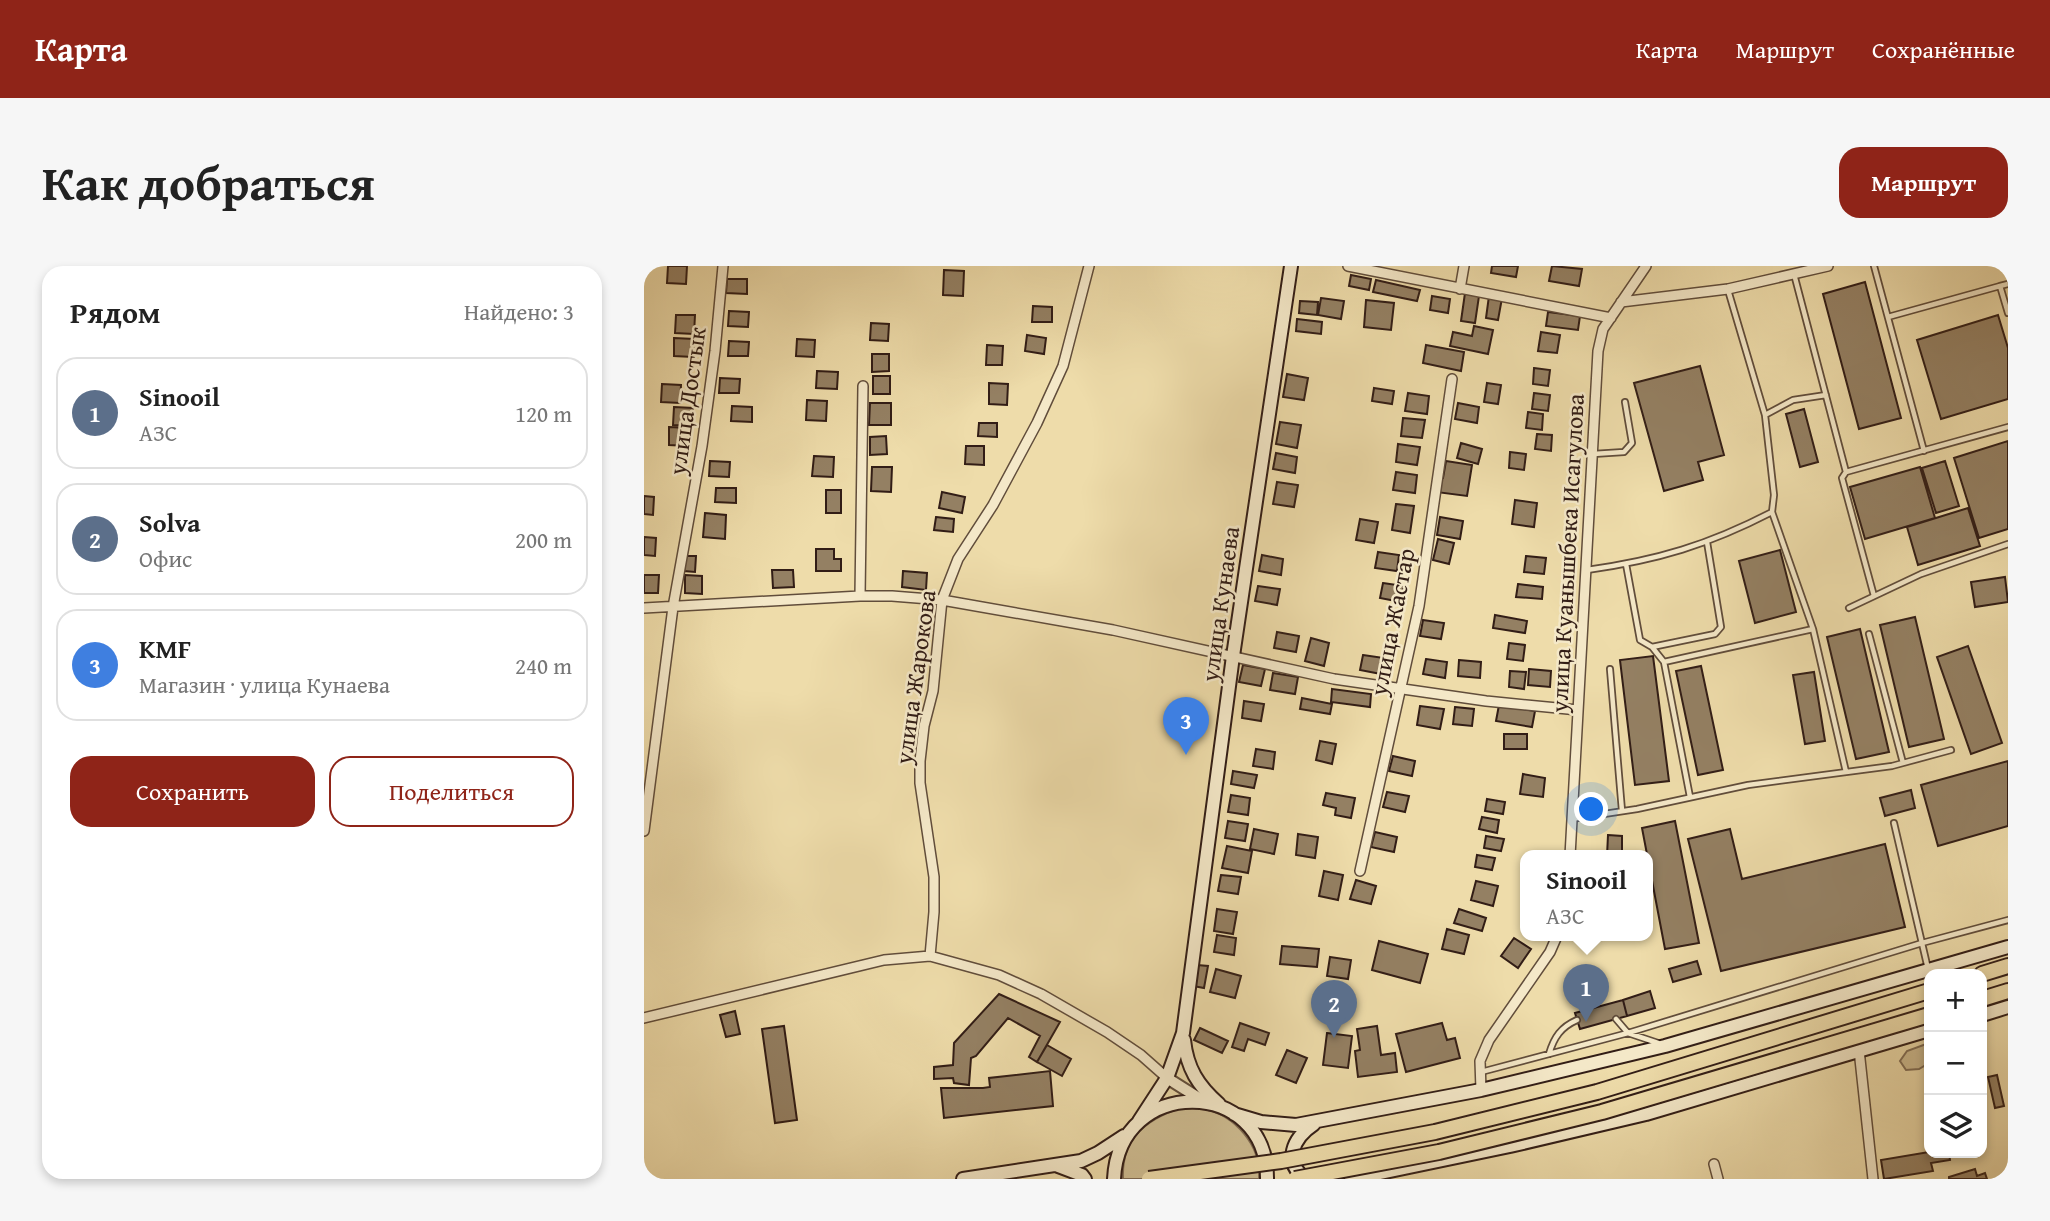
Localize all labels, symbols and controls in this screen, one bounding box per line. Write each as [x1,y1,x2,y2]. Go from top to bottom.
text: Карта [35,25,127,73]
text: Карта [1636,32,1698,67]
text: Маршрут [1736,32,1834,67]
text: Сохранённые [1872,32,2015,67]
text: Как добраться [42,146,375,218]
button: Маршрут [1839,147,2008,218]
text: Рядом [70,290,161,334]
text: Найдено: 3 [464,295,574,328]
street label: улица Достык [659,324,715,478]
text: Sinooil [139,377,220,416]
street label: улица Куанышбека Исагулова [1541,392,1593,714]
text: 1 [89,397,101,430]
text: 120 m [515,397,572,430]
text: АЗС [139,416,177,449]
text: Solva [139,503,201,542]
text: 2 [89,523,101,556]
text: 200 m [515,523,572,556]
street label: улица Кунаева [1192,523,1248,685]
text: Офис [139,542,192,575]
street label: улица Жастар [1360,545,1423,700]
street label: улица Жарокова [885,587,945,768]
text: KMF [139,629,191,668]
text: 3 [89,649,101,682]
text: 240 m [515,649,572,682]
text: Магазин · улица Кунаева [139,668,390,701]
pin: 3 [1163,697,1209,755]
button: Сохранить [70,756,315,827]
button: Поделиться [329,756,574,827]
your location [1574,792,1608,826]
popup [1520,850,1653,941]
text: Sinooil [1546,860,1627,899]
text: АЗС [1546,899,1584,932]
pin: 1 [1563,964,1609,1022]
map controls [1924,969,1987,1158]
button: + [1924,969,1987,1032]
pin: 2 [1311,980,1357,1038]
button: − [1924,1032,1987,1095]
button: layers [1924,1095,1987,1158]

